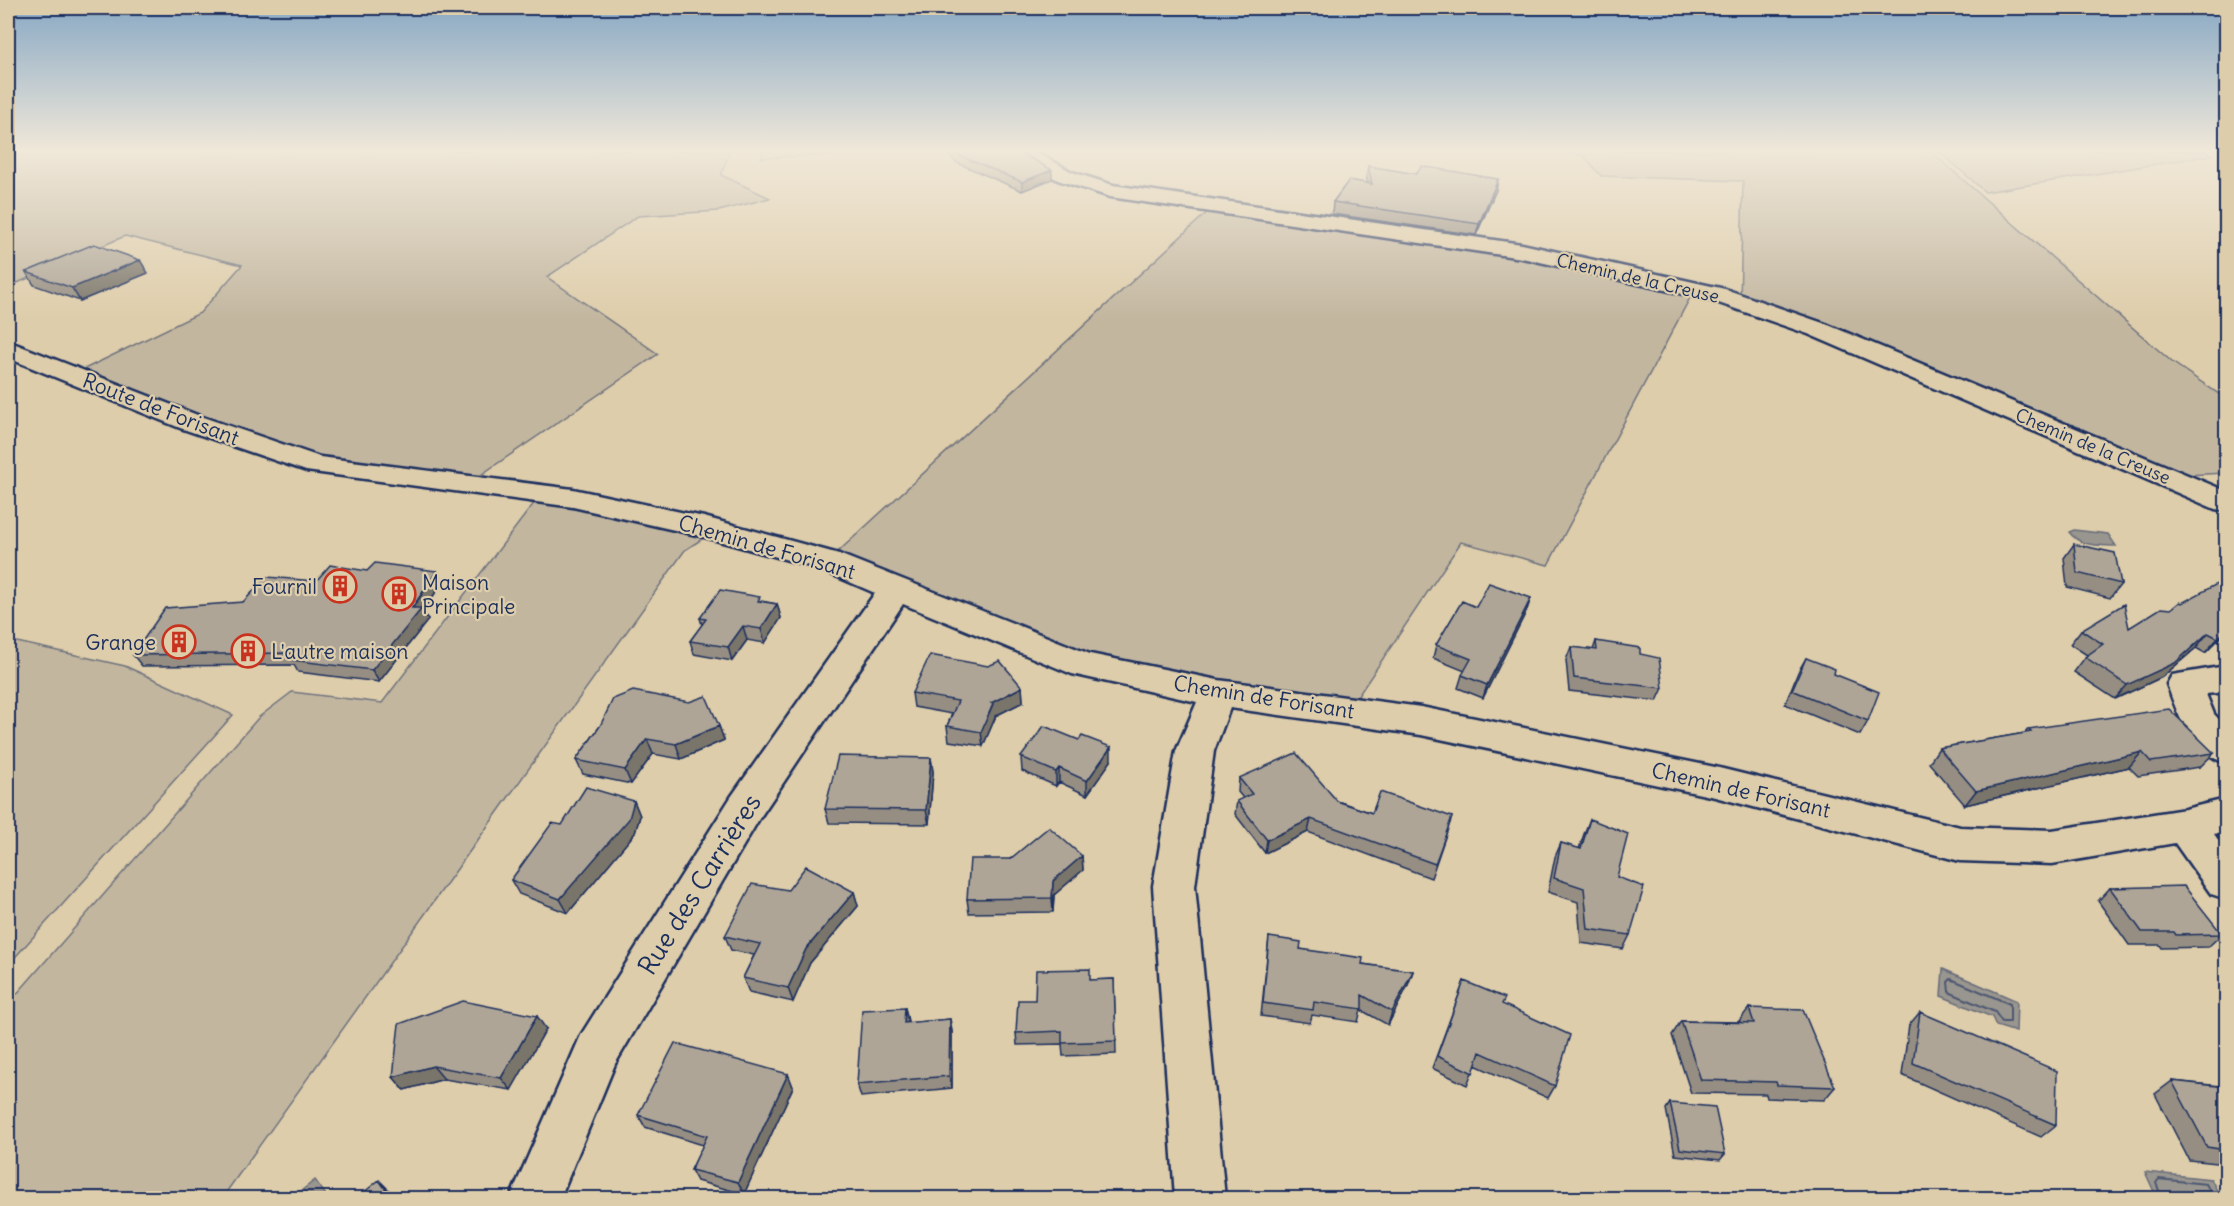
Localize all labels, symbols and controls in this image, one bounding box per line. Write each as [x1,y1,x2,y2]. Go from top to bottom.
street label: Chemin de la Creuse [1554,248,1722,308]
street label: Route de Forisant [79,367,243,451]
street label: Chemin de la Creuse [2012,403,2174,489]
street label: Chemin de Forisant [675,509,859,585]
building icon: Fournil [322,568,358,604]
place label: Maison Principale [422,569,515,620]
place label: Fournil [252,573,317,600]
building icon: Maison Principale [381,576,417,612]
building icon: Grange [161,624,197,660]
place label: Grange [85,629,156,656]
building icon: L'autre maison [230,633,266,669]
place label: L'autre maison [271,638,408,665]
street label: Chemin de Forisant [1172,669,1356,725]
street label: Chemin de Forisant [1649,756,1833,824]
street label: Rue des Carrières [630,787,768,981]

